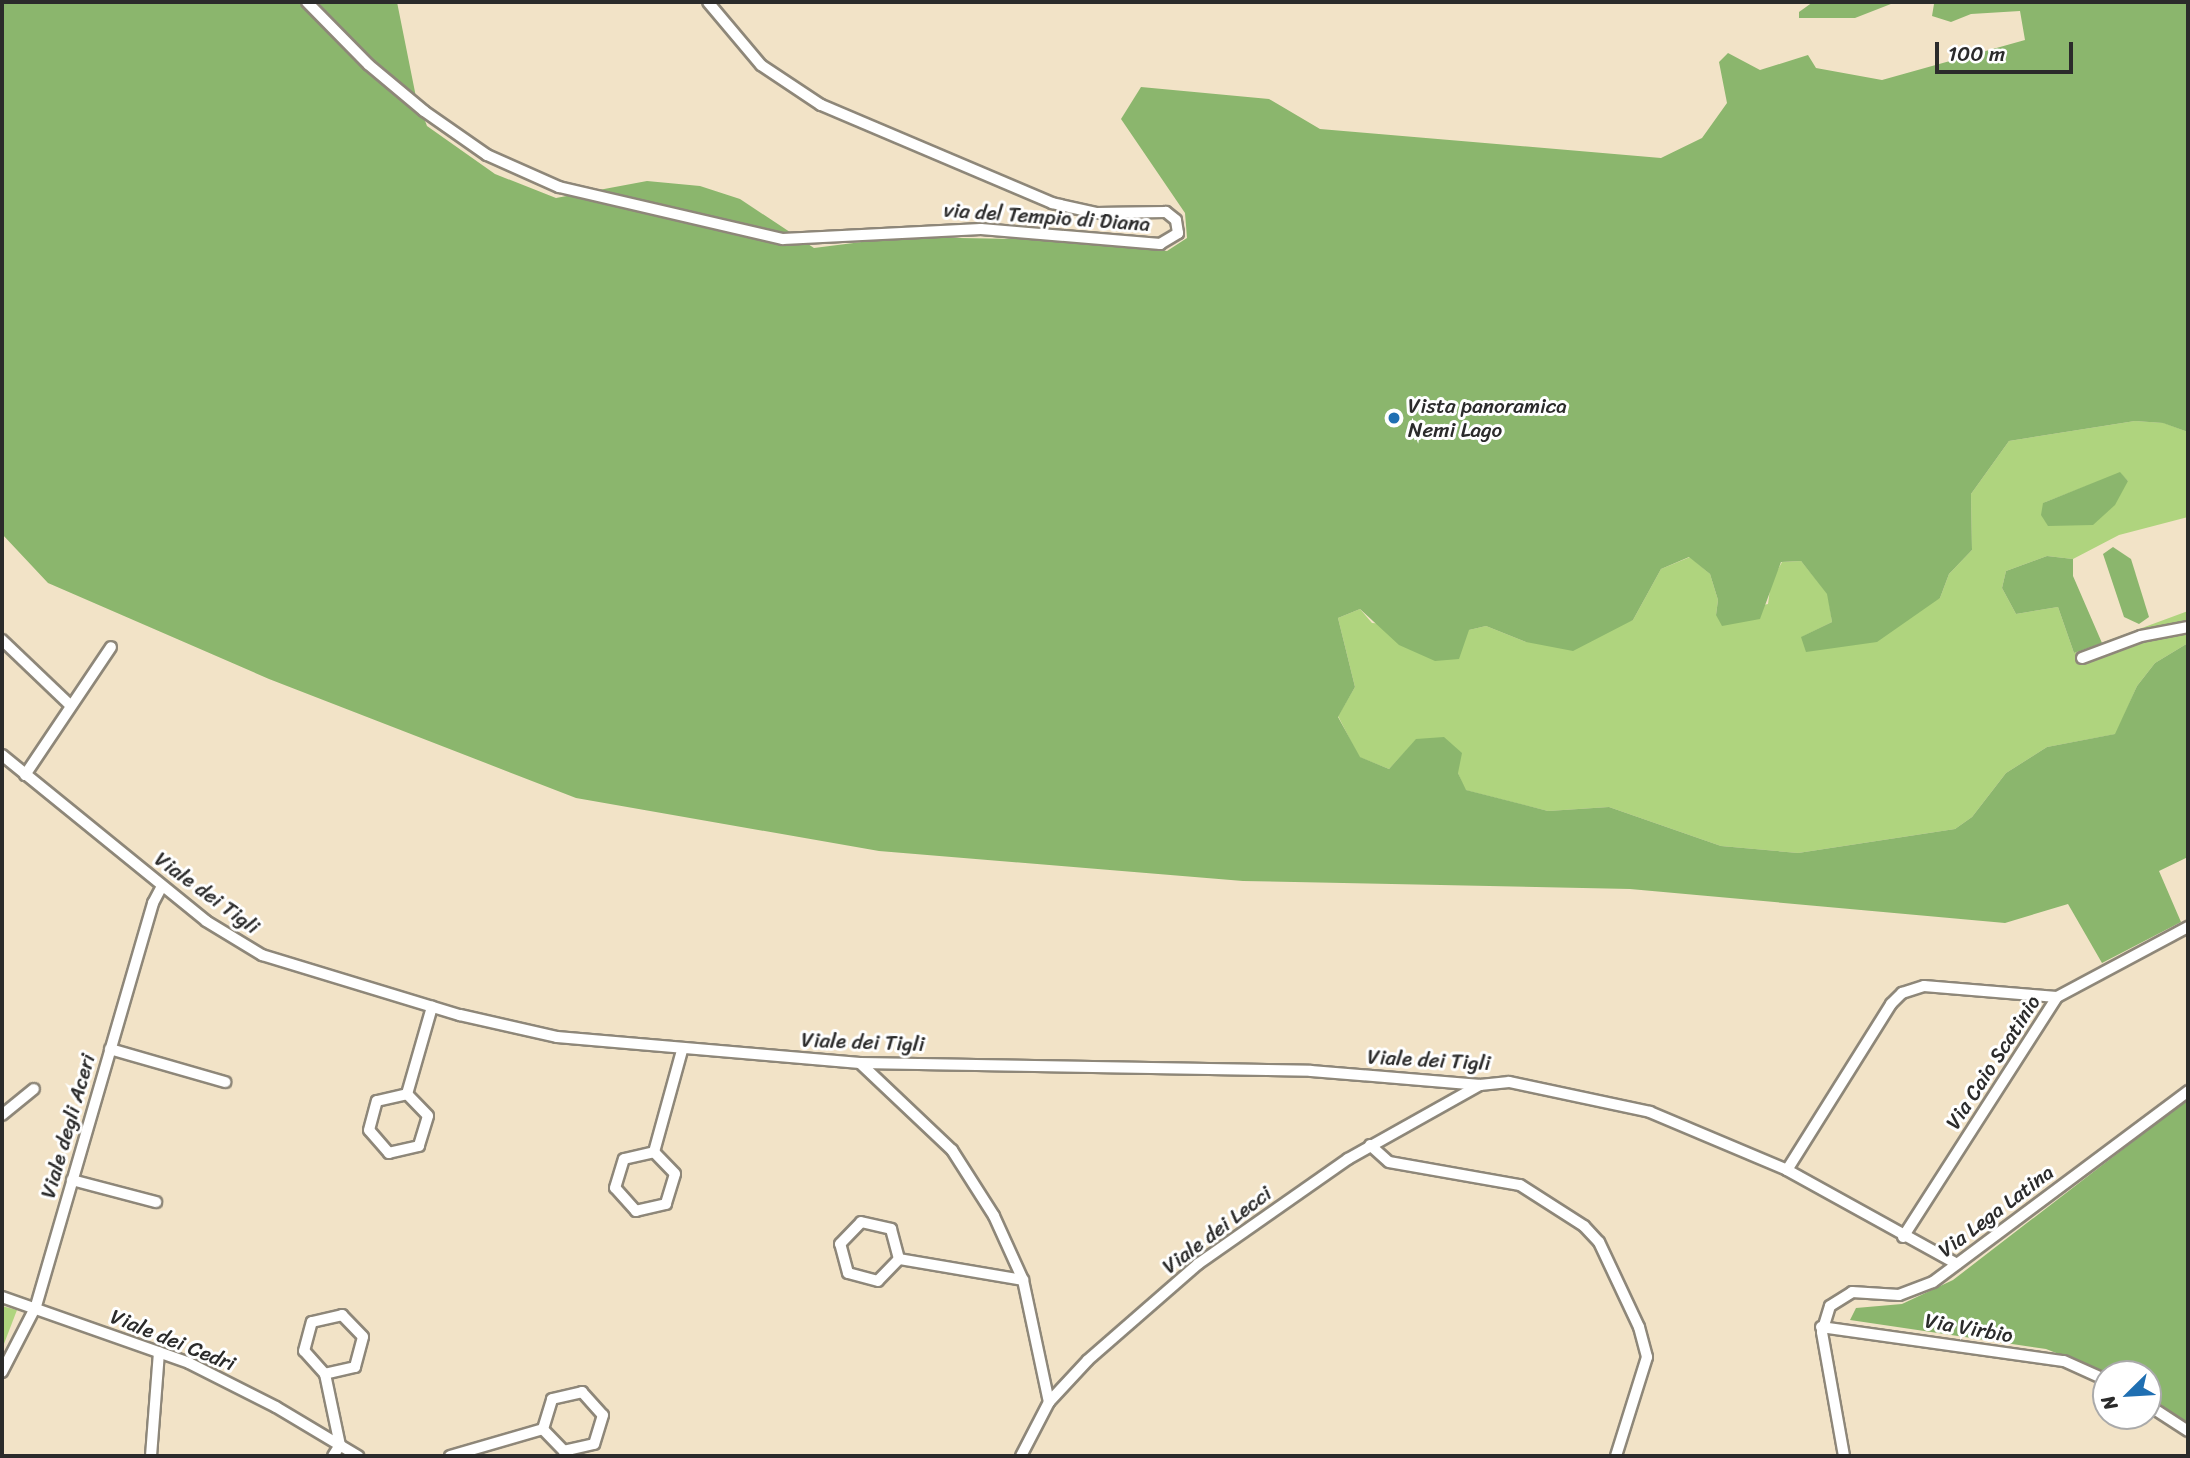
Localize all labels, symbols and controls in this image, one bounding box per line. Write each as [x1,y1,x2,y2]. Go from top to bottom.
scale bar [1938,28,2076,72]
text: 100 m [1948,35,2005,73]
street label: via del Tempio di Diana [943,197,1151,237]
place label: Vista panoramica Nemi Lago [1408,393,1567,443]
marker: Vista panoramica Nemi Lago [1386,410,1402,426]
street label: Viale dei Tigli [150,847,264,939]
street label: Via Caio Scatinio [1940,989,2046,1135]
street label: Viale dei Tigli [801,1027,925,1057]
street label: Viale dei Tigli [1367,1044,1491,1076]
street label: Viale degli Aceri [35,1051,101,1201]
street label: Via Lega Latina [1933,1159,2059,1263]
street label: Viale dei Lecci [1157,1181,1277,1279]
street label: Viale dei Cedri [107,1303,239,1377]
street label: Via Virbio [1923,1308,2015,1348]
north arrow [2092,1360,2162,1430]
text: N [2091,1390,2127,1416]

